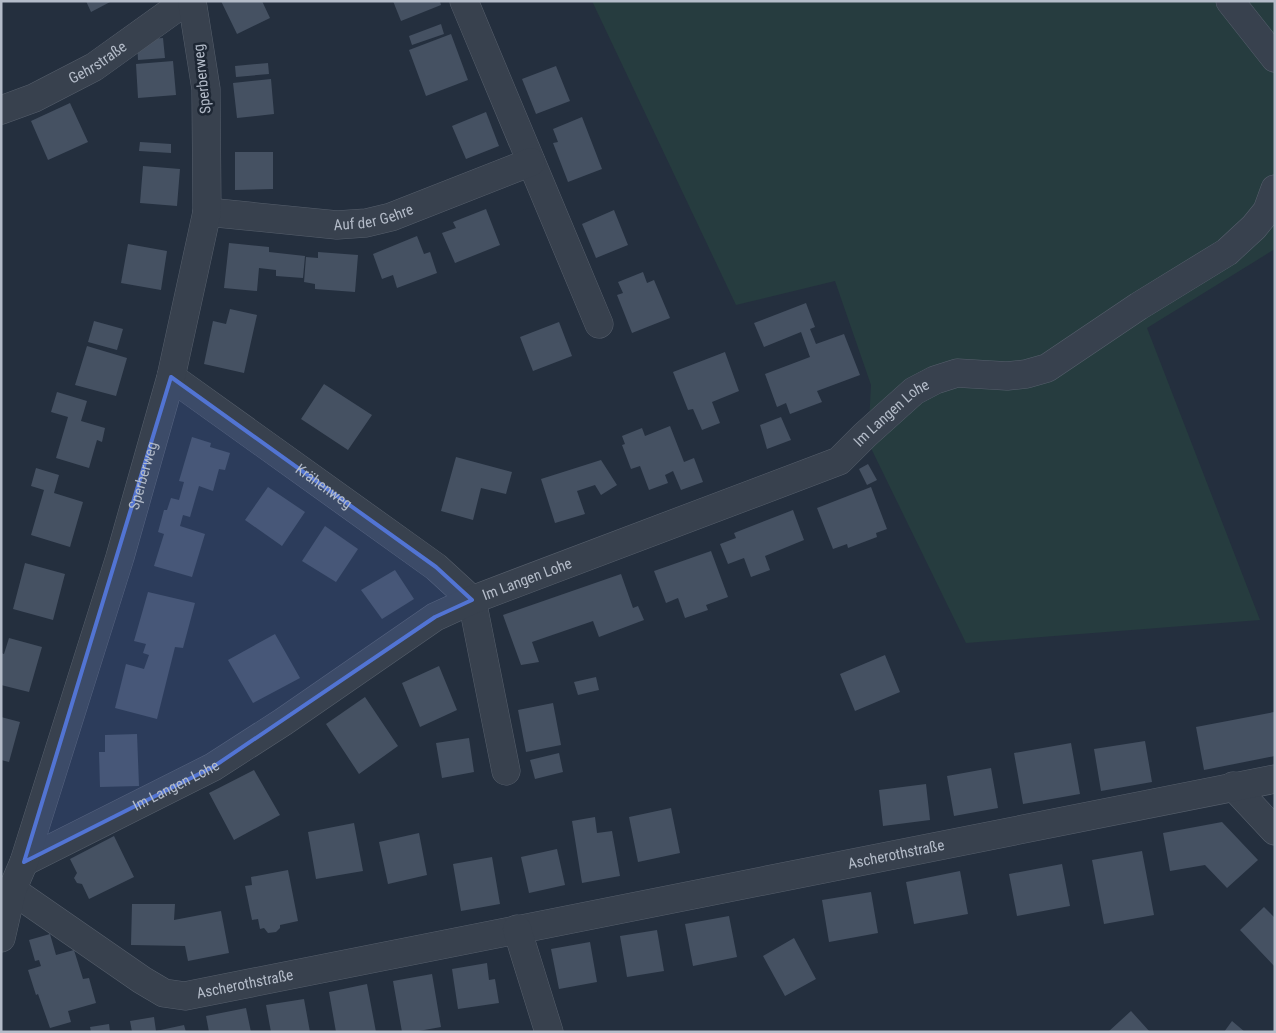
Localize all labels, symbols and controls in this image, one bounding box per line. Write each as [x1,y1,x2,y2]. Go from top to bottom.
street label: Gehrstraße [66,38,130,88]
street label: Sperberweg [189,43,215,115]
street label: Auf der Gehre [333,200,416,234]
street label: Im Langen Lohe [850,376,932,450]
street label: Sperberweg [125,439,161,512]
street label: Krähenweg [292,460,356,513]
street label: Im Langen Lohe [480,554,574,604]
street label: Im Langen Lohe [130,756,223,815]
street label: Ascherothstraße [846,836,946,873]
street label: Ascherothstraße [195,966,295,1002]

